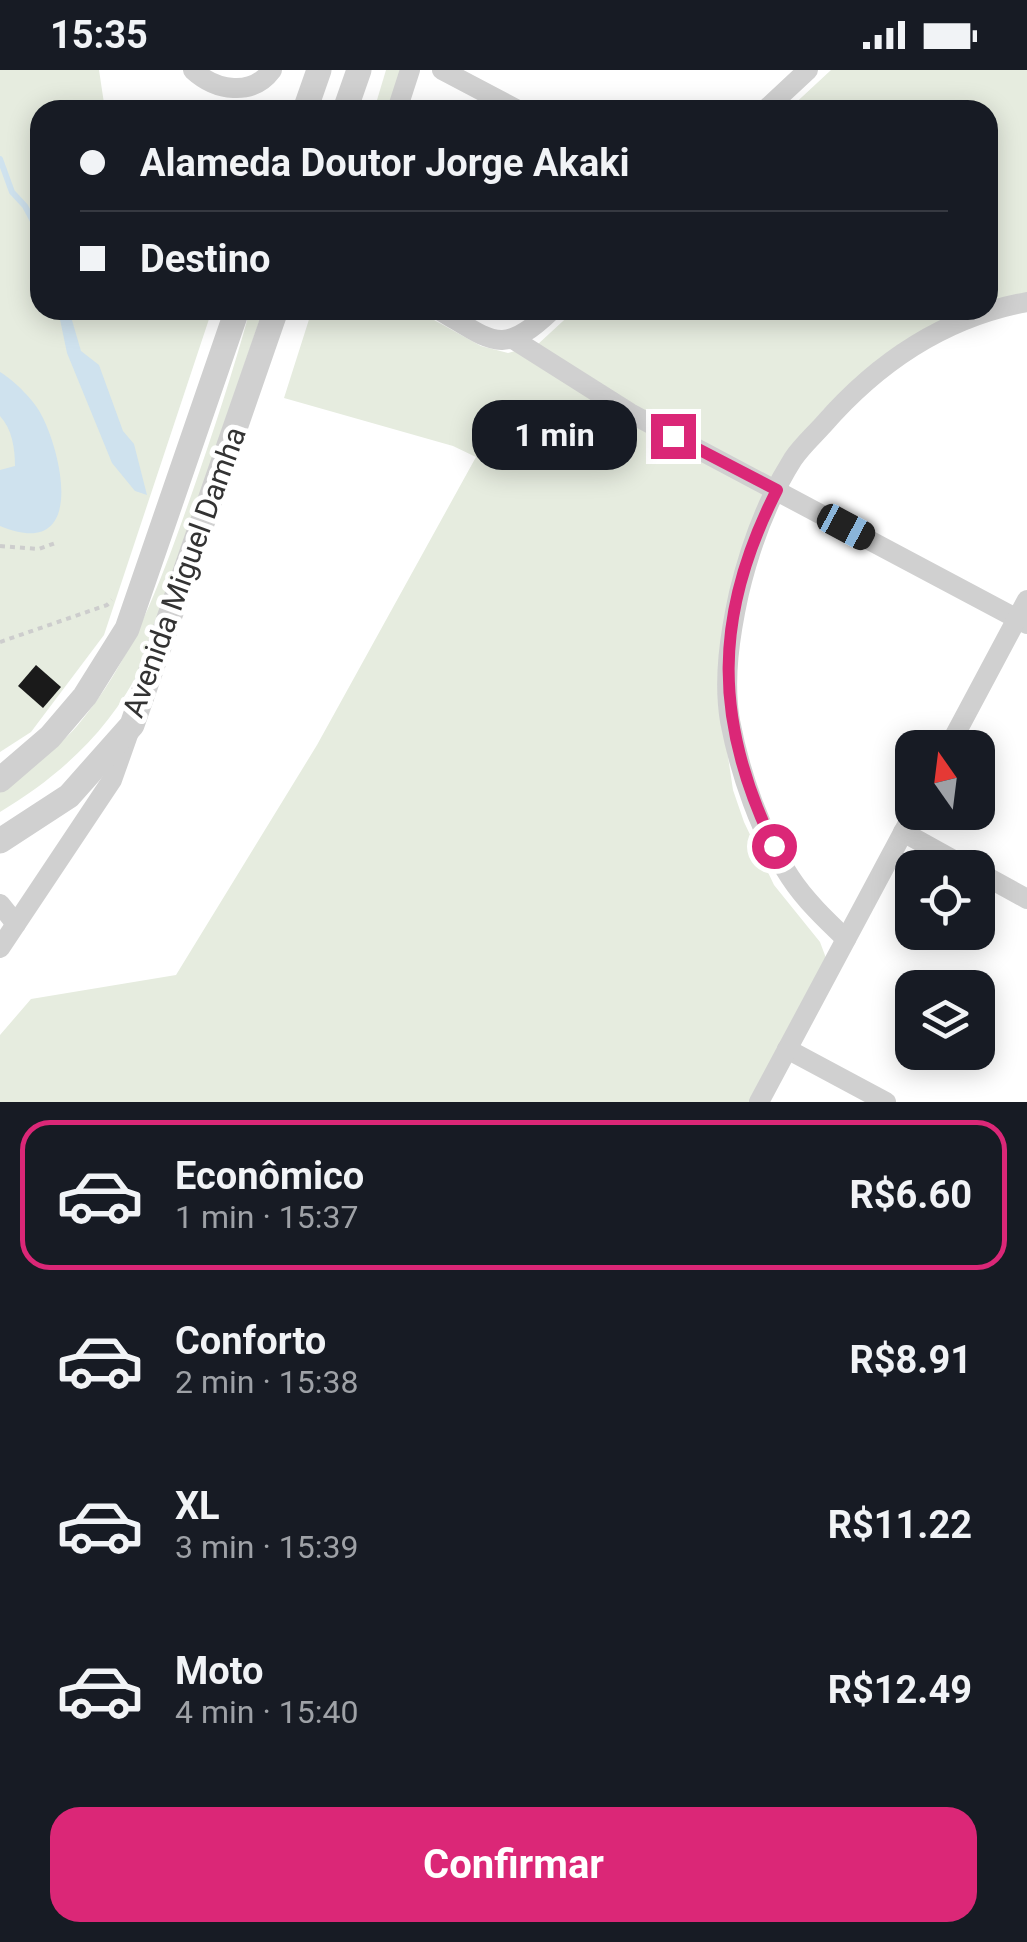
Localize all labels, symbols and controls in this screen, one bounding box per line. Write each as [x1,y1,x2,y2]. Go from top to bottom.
text: 15:35 [50,13,148,57]
text: Alameda Doutor Jorge Akaki [140,141,630,185]
text: Destino [140,237,270,281]
callout: 1 min [473,401,638,471]
route end [651,414,696,459]
text: 1 min [514,416,595,454]
street label: Avenida Miguel Damha [115,422,253,722]
car [812,500,880,554]
north arrow [895,730,995,830]
map controls [895,730,995,1070]
route start [752,824,797,869]
button: locate [895,850,995,950]
button: layers [895,970,995,1070]
icon: car [55,1150,145,1240]
text: Econômico [175,1154,364,1198]
text: R$6.60 [849,1173,972,1217]
text: 1 min · 15:37 [175,1198,358,1236]
icon: car [55,1315,145,1405]
text: Conforto [175,1319,326,1363]
text: R$8.91 [849,1338,972,1382]
text: 2 min · 15:38 [175,1363,358,1401]
icon: car [55,1480,145,1570]
text: XL [175,1484,220,1528]
text: R$11.22 [828,1503,972,1547]
text: 3 min · 15:39 [175,1528,358,1566]
icon: car [55,1645,145,1735]
text: Moto [175,1649,264,1693]
text: R$12.49 [828,1668,972,1712]
text: 4 min · 15:40 [175,1693,358,1731]
button: Confirmar [50,1807,977,1922]

